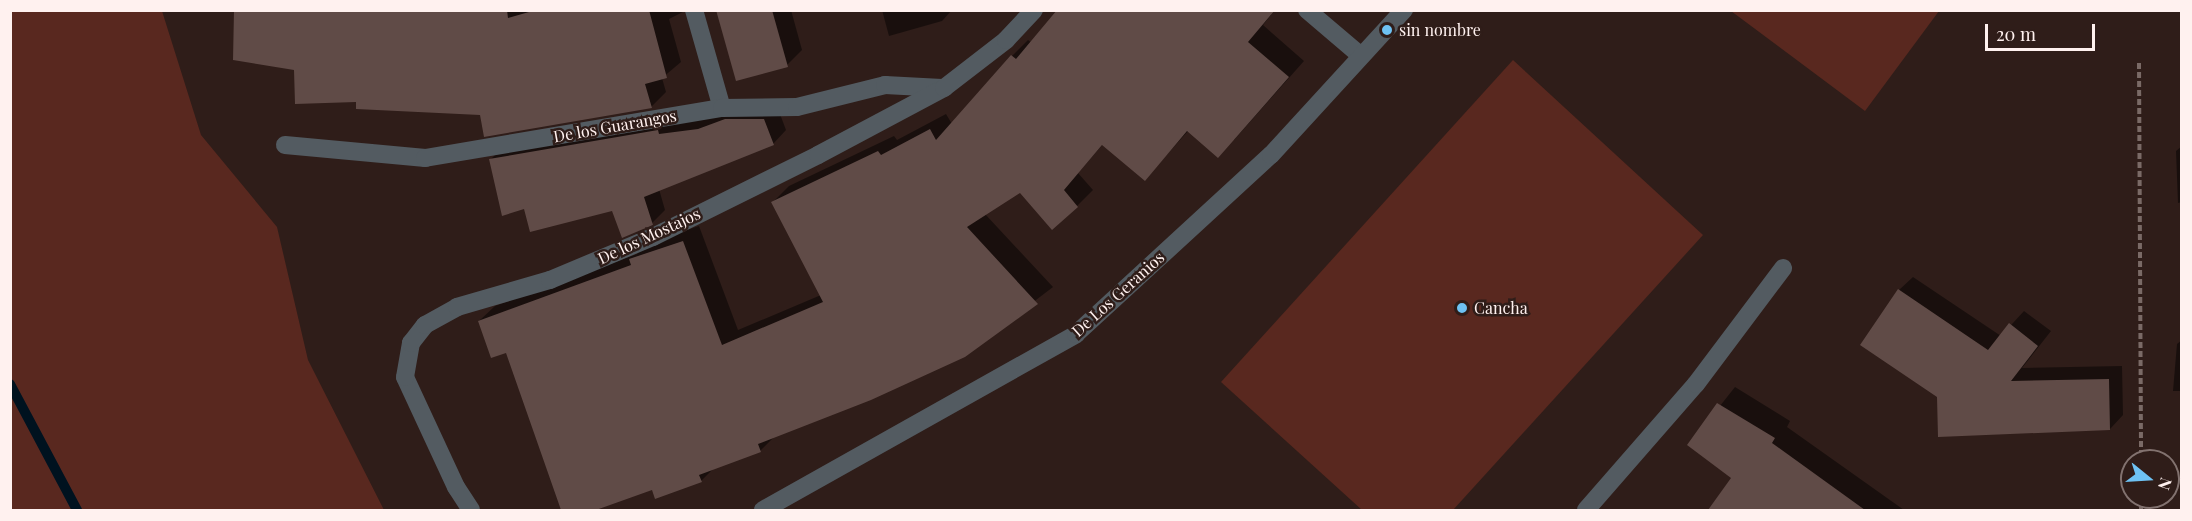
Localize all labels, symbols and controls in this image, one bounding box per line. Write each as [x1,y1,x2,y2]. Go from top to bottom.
scale bar [1988,12,2098,50]
place label: sin nombre [1399,20,1481,40]
text: 20 m [1996,22,2036,46]
marker: sin nombre [1380,23,1394,37]
street label: De los Guarangos [552,106,678,146]
street label: De los Mostajos [594,204,704,268]
street label: De Los Geranios [1068,248,1168,340]
place label: Cancha [1474,298,1528,318]
marker: Cancha [1455,301,1469,315]
north arrow [2120,449,2180,509]
text: N [2154,475,2177,493]

